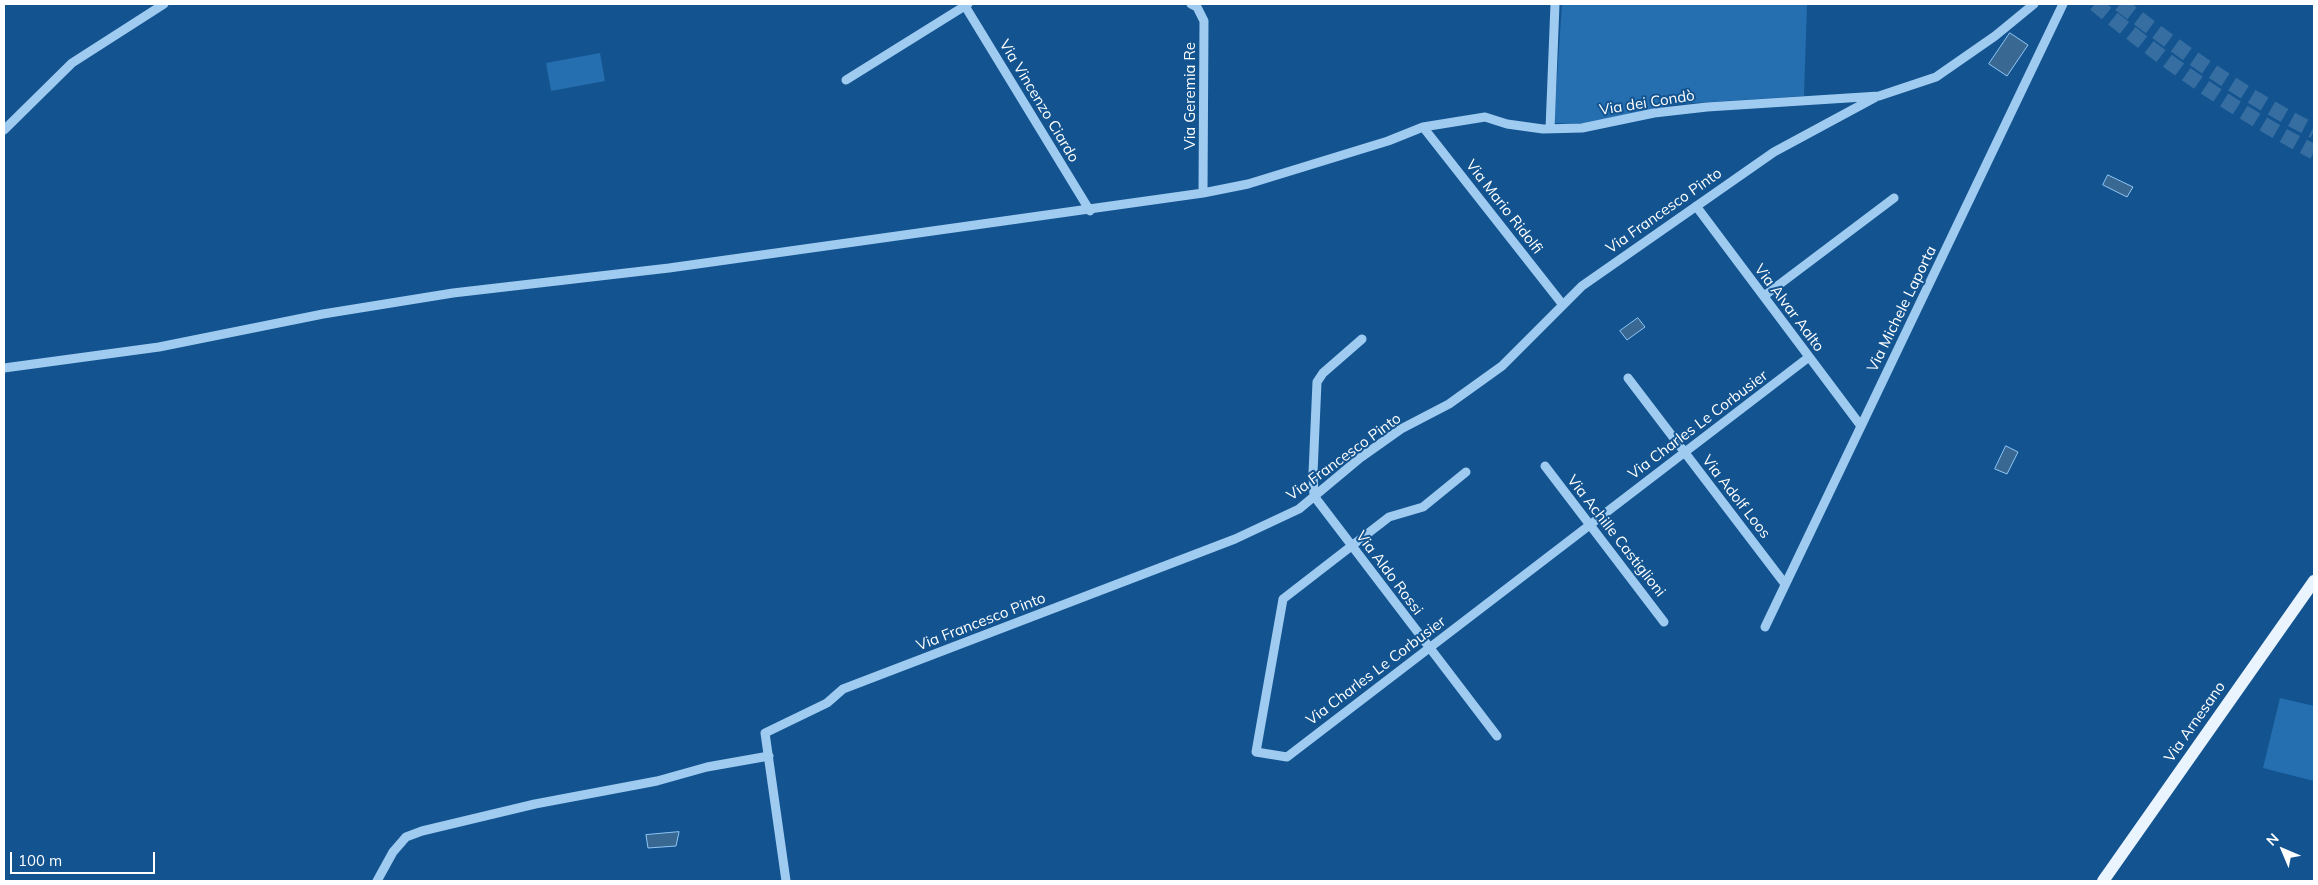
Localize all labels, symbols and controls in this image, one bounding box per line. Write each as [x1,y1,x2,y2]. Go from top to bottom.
street label: Via Vincenzo Ciardo [995,36,1083,166]
street label: Via Geremia Re [1181,42,1199,150]
street label: Via dei Condò [1598,87,1696,119]
street label: Via Mario Ridolfi [1462,157,1546,257]
street label: Via Francesco Pinto [1603,164,1725,258]
street label: Via Michele Laporta [1864,243,1940,375]
street label: Via Alvar Aalto [1750,261,1828,355]
street label: Via Charles Le Corbusier [1625,367,1771,483]
street label: Via Francesco Pinto [1283,409,1405,505]
street label: Via Adolf Loos [1698,452,1774,542]
street label: Via Achille Castiglioni [1563,472,1669,600]
street label: Via Aldo Rossi [1352,528,1426,618]
street label: Via Francesco Pinto [914,589,1048,655]
street label: Via Charles Le Corbusier [1303,613,1449,729]
street label: Via Arnesano [2161,678,2229,766]
north arrow [2258,825,2308,875]
text: N [2262,829,2282,850]
scale bar [12,842,158,874]
text: 100 m [18,851,62,870]

